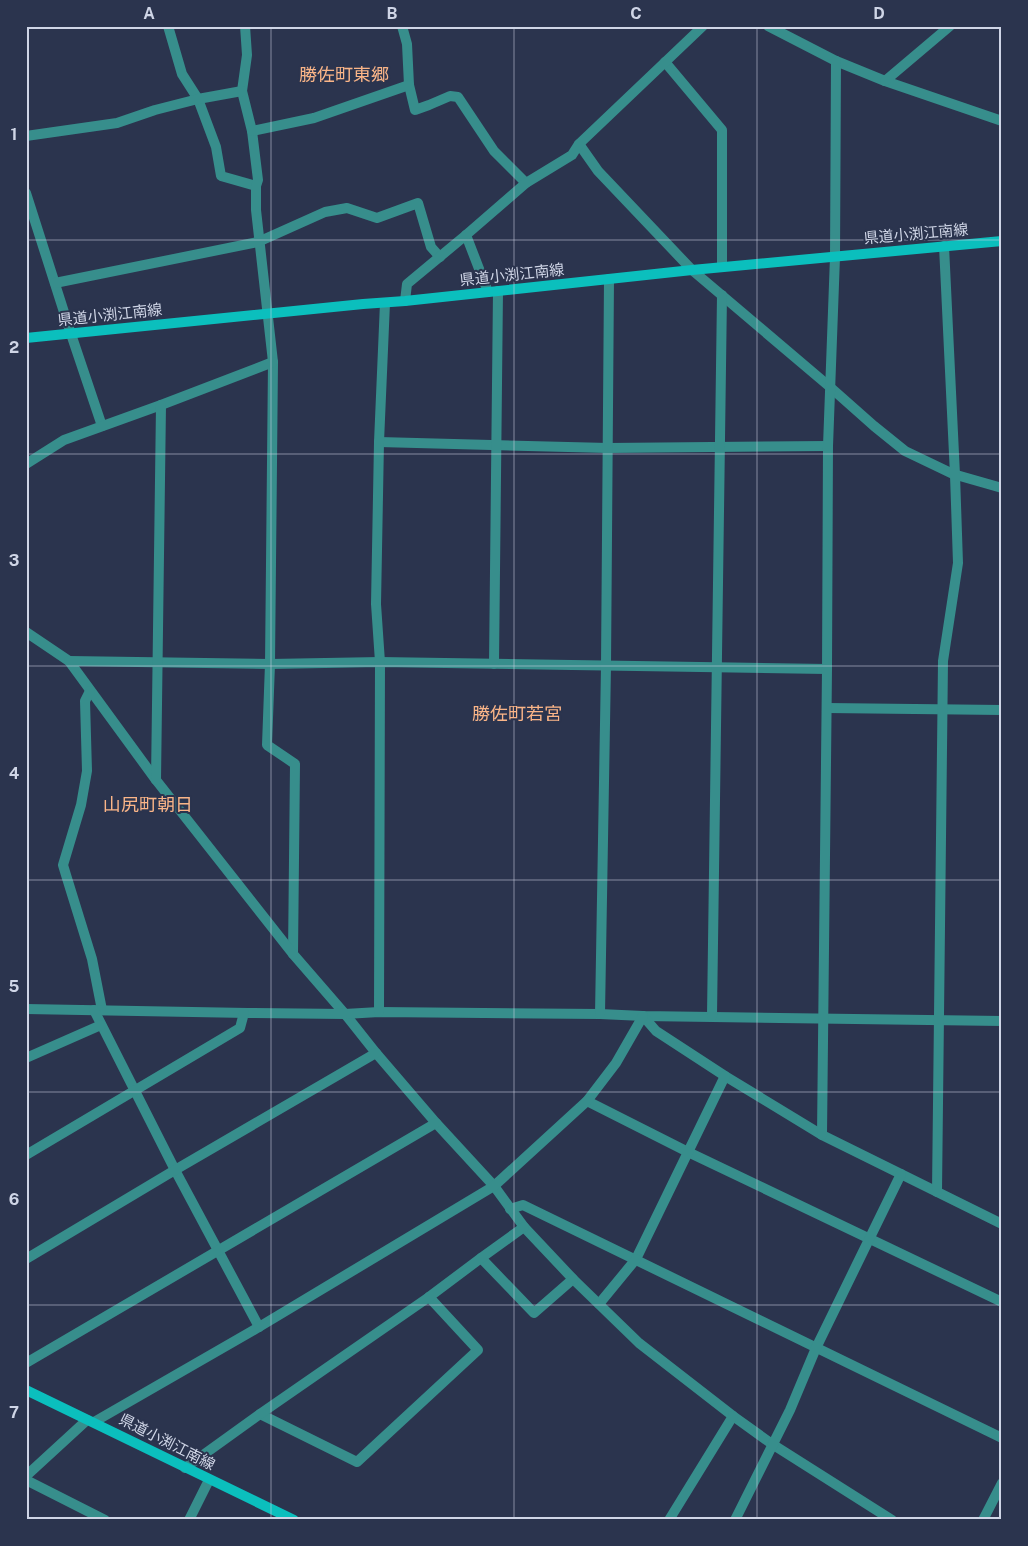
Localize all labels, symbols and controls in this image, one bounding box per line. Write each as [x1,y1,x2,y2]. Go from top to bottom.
text: A [143,4,155,23]
text: B [387,4,398,23]
text: C [630,4,642,23]
text: D [873,4,885,23]
district label: 勝佐町東郷 [299,64,389,85]
text: 1 [11,125,17,144]
street label: 県道小渕江南線 [863,220,969,247]
street label: 県道小渕江南線 [459,261,565,288]
street label: 県道小渕江南線 [57,301,163,328]
text: 2 [9,338,19,357]
text: 3 [9,551,19,570]
district label: 勝佐町若宮 [472,703,562,724]
text: 4 [9,764,20,783]
district label: 山尻町朝日 [103,794,193,815]
text: 5 [9,977,20,996]
text: 6 [9,1190,19,1209]
text: 7 [9,1403,19,1422]
street label: 県道小渕江南線 [117,1410,218,1473]

